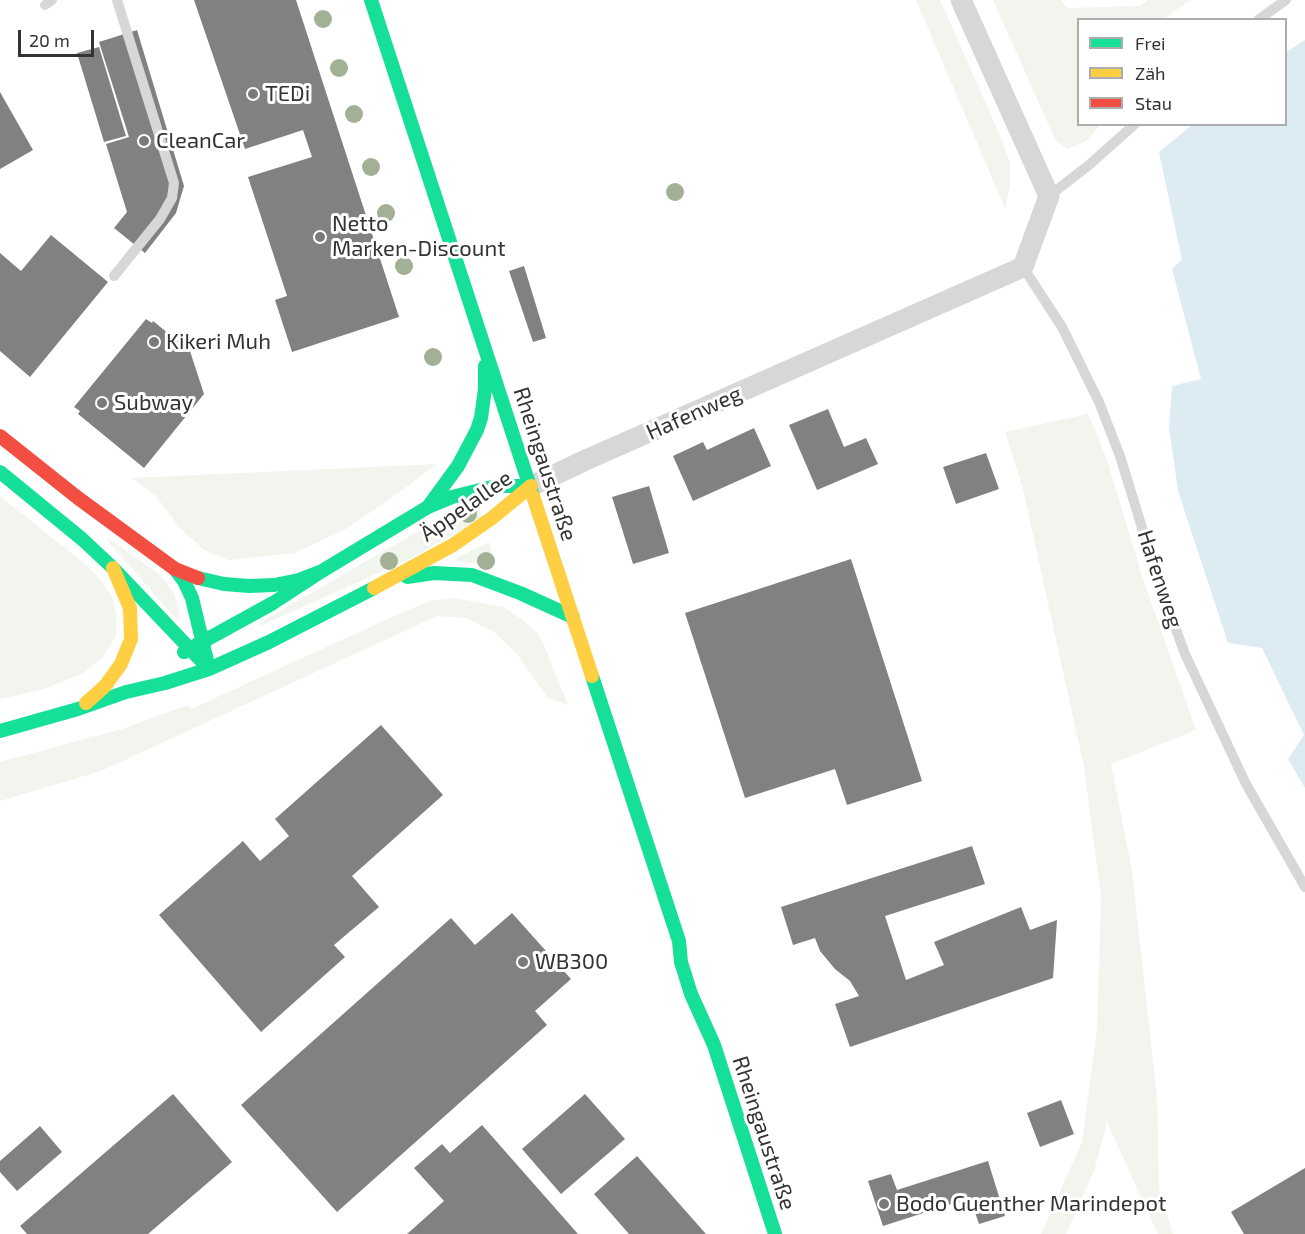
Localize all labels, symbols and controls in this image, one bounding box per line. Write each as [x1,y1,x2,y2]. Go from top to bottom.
scale bar [21,18,98,56]
legend [1077,18,1287,126]
text: 20 m [29,29,70,51]
text: Frei [1135,32,1166,54]
text: Zäh [1135,62,1166,84]
place label: TEDi [265,81,310,107]
marker: TEDi [246,87,260,101]
text: Stau [1135,92,1172,114]
place label: CleanCar [156,128,245,154]
marker: CleanCar [137,134,151,148]
place label: Netto Marken-Discount [332,211,506,262]
marker: Netto Marken-Discount [313,230,327,244]
place label: Kikeri Muh [166,329,271,355]
marker: Kikeri Muh [147,335,161,349]
street label: Hafenweg [642,380,746,446]
street label: Rheingaustraße [508,384,582,544]
place label: Subway [114,390,193,416]
marker: Subway [95,396,109,410]
street label: Äppelallee [415,465,517,547]
street label: Hafenweg [1132,527,1188,631]
place label: WB300 [535,949,608,975]
marker: WB300 [516,955,530,969]
street label: Rheingaustraße [727,1053,801,1213]
place label: Bodo Guenther Marindepot [896,1191,1166,1217]
marker: Bodo Guenther Marindepot [877,1197,891,1211]

